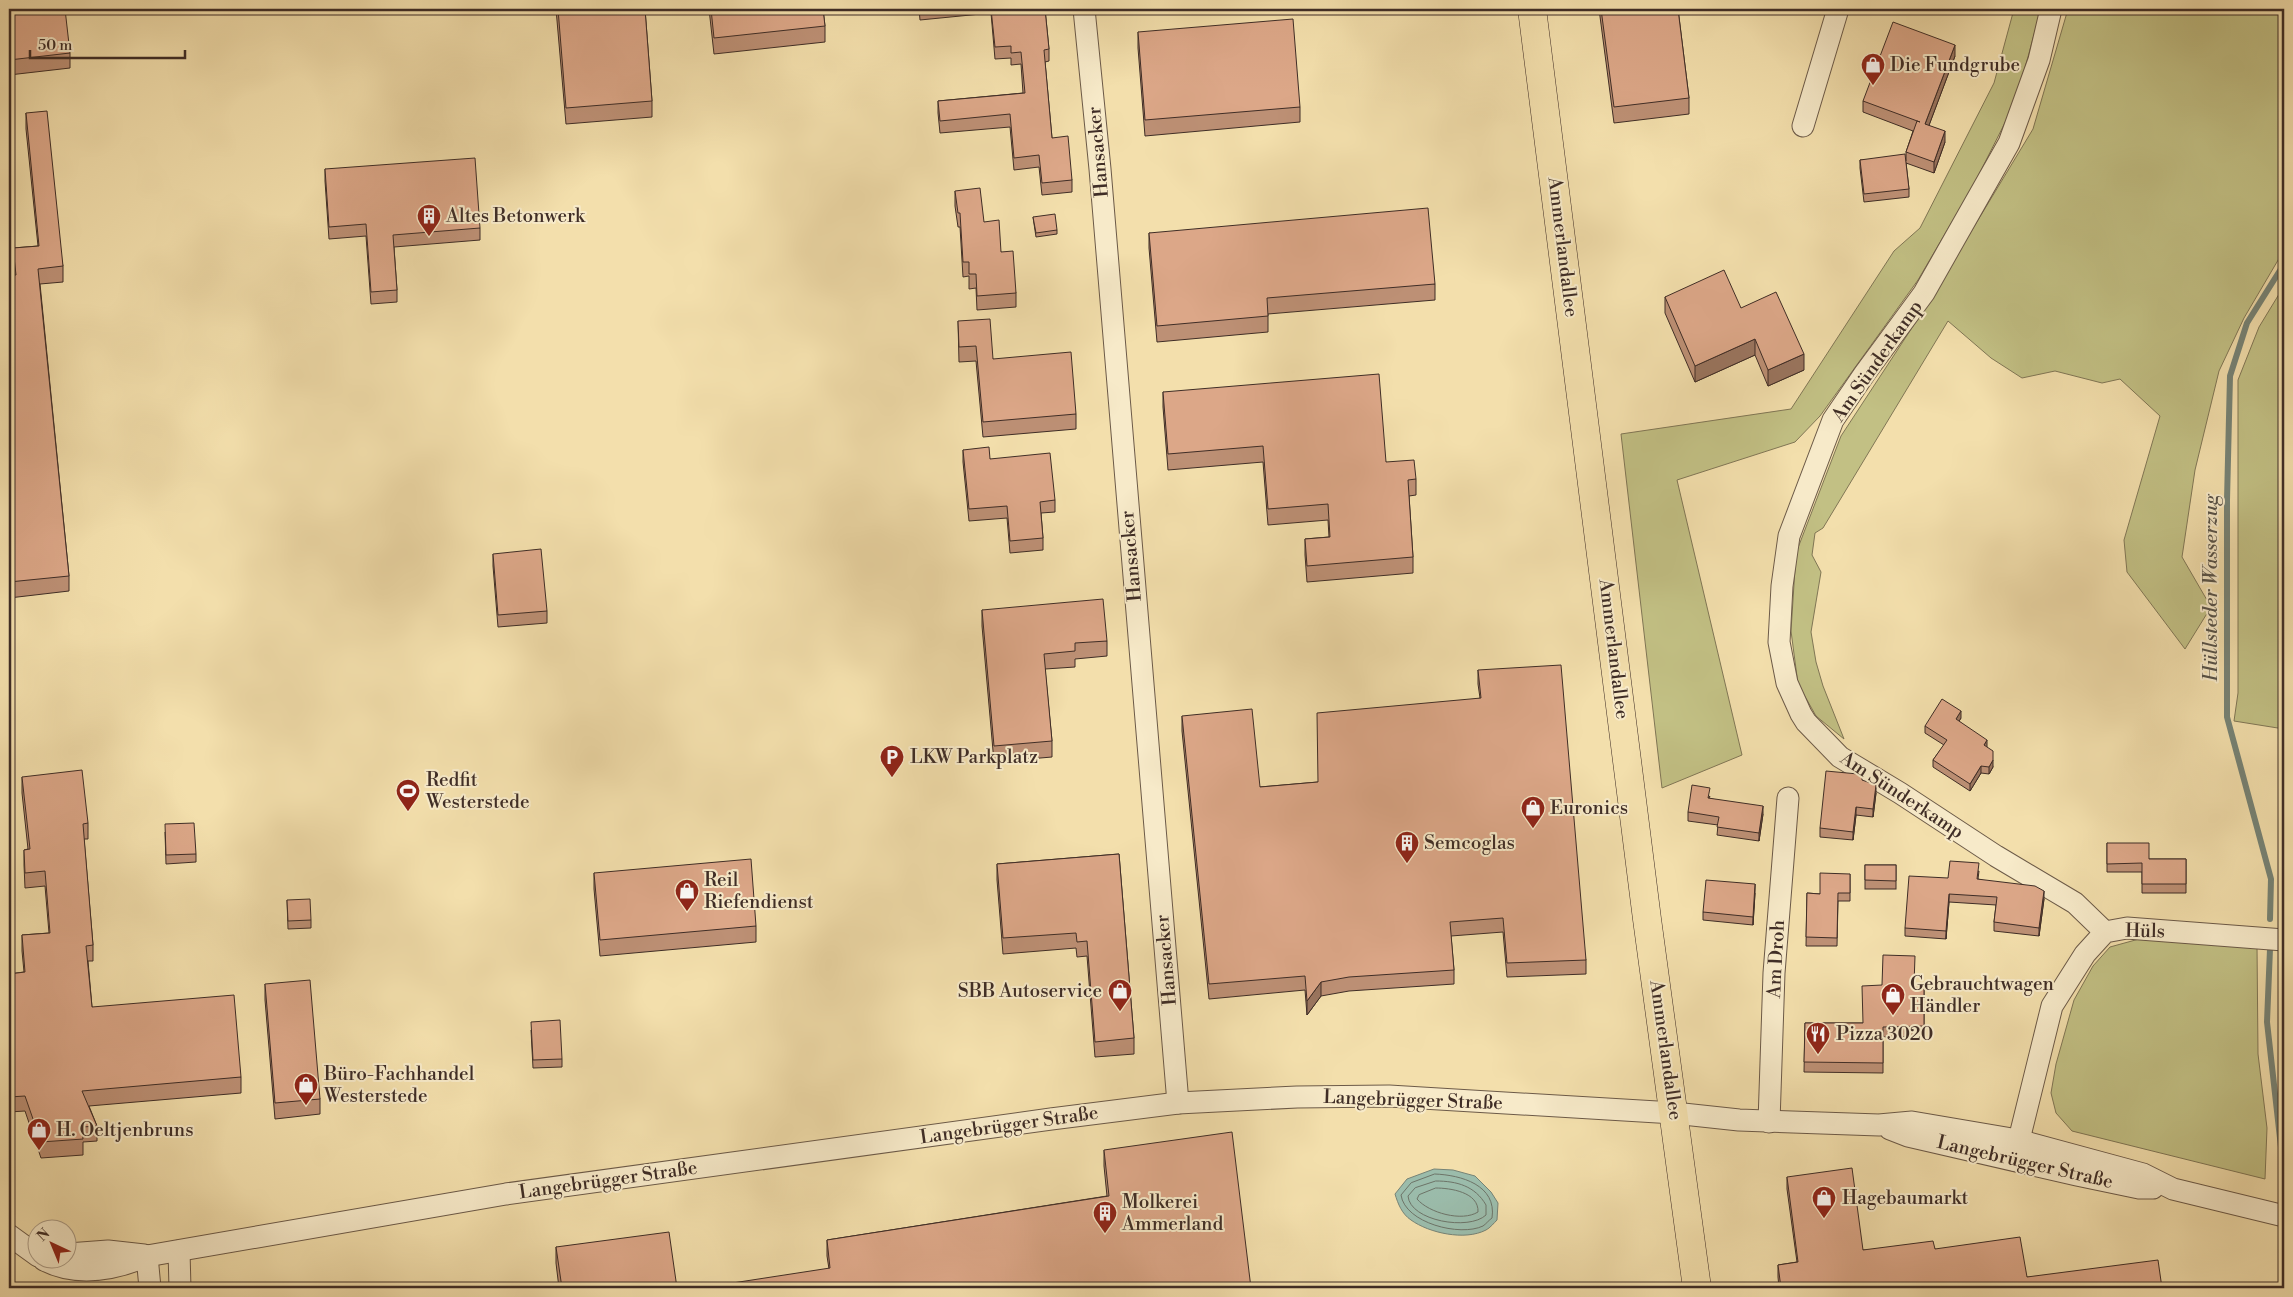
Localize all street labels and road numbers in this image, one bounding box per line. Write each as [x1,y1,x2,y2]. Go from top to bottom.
street label: Hansacker [1082,105,1114,199]
street label: Ammerlandallee [1542,174,1584,319]
street label: Am Sünderkamp [1826,296,1928,427]
street label: Hansacker [1115,509,1147,603]
street label: Ammerlandallee [1593,576,1635,721]
street label: Am Sünderkamp [1835,746,1968,844]
street label: Hansacker [1150,913,1182,1007]
street label: Am Droh [1762,919,1790,1000]
street label: Hüls [2125,919,2165,943]
street label: Ammerlandallee [1644,977,1688,1122]
street label: Langebrügger Straße [1323,1085,1503,1115]
street label: Langebrügger Straße [918,1101,1100,1149]
street label: Langebrügger Straße [1935,1130,2115,1194]
street label: Langebrügger Straße [517,1156,699,1204]

